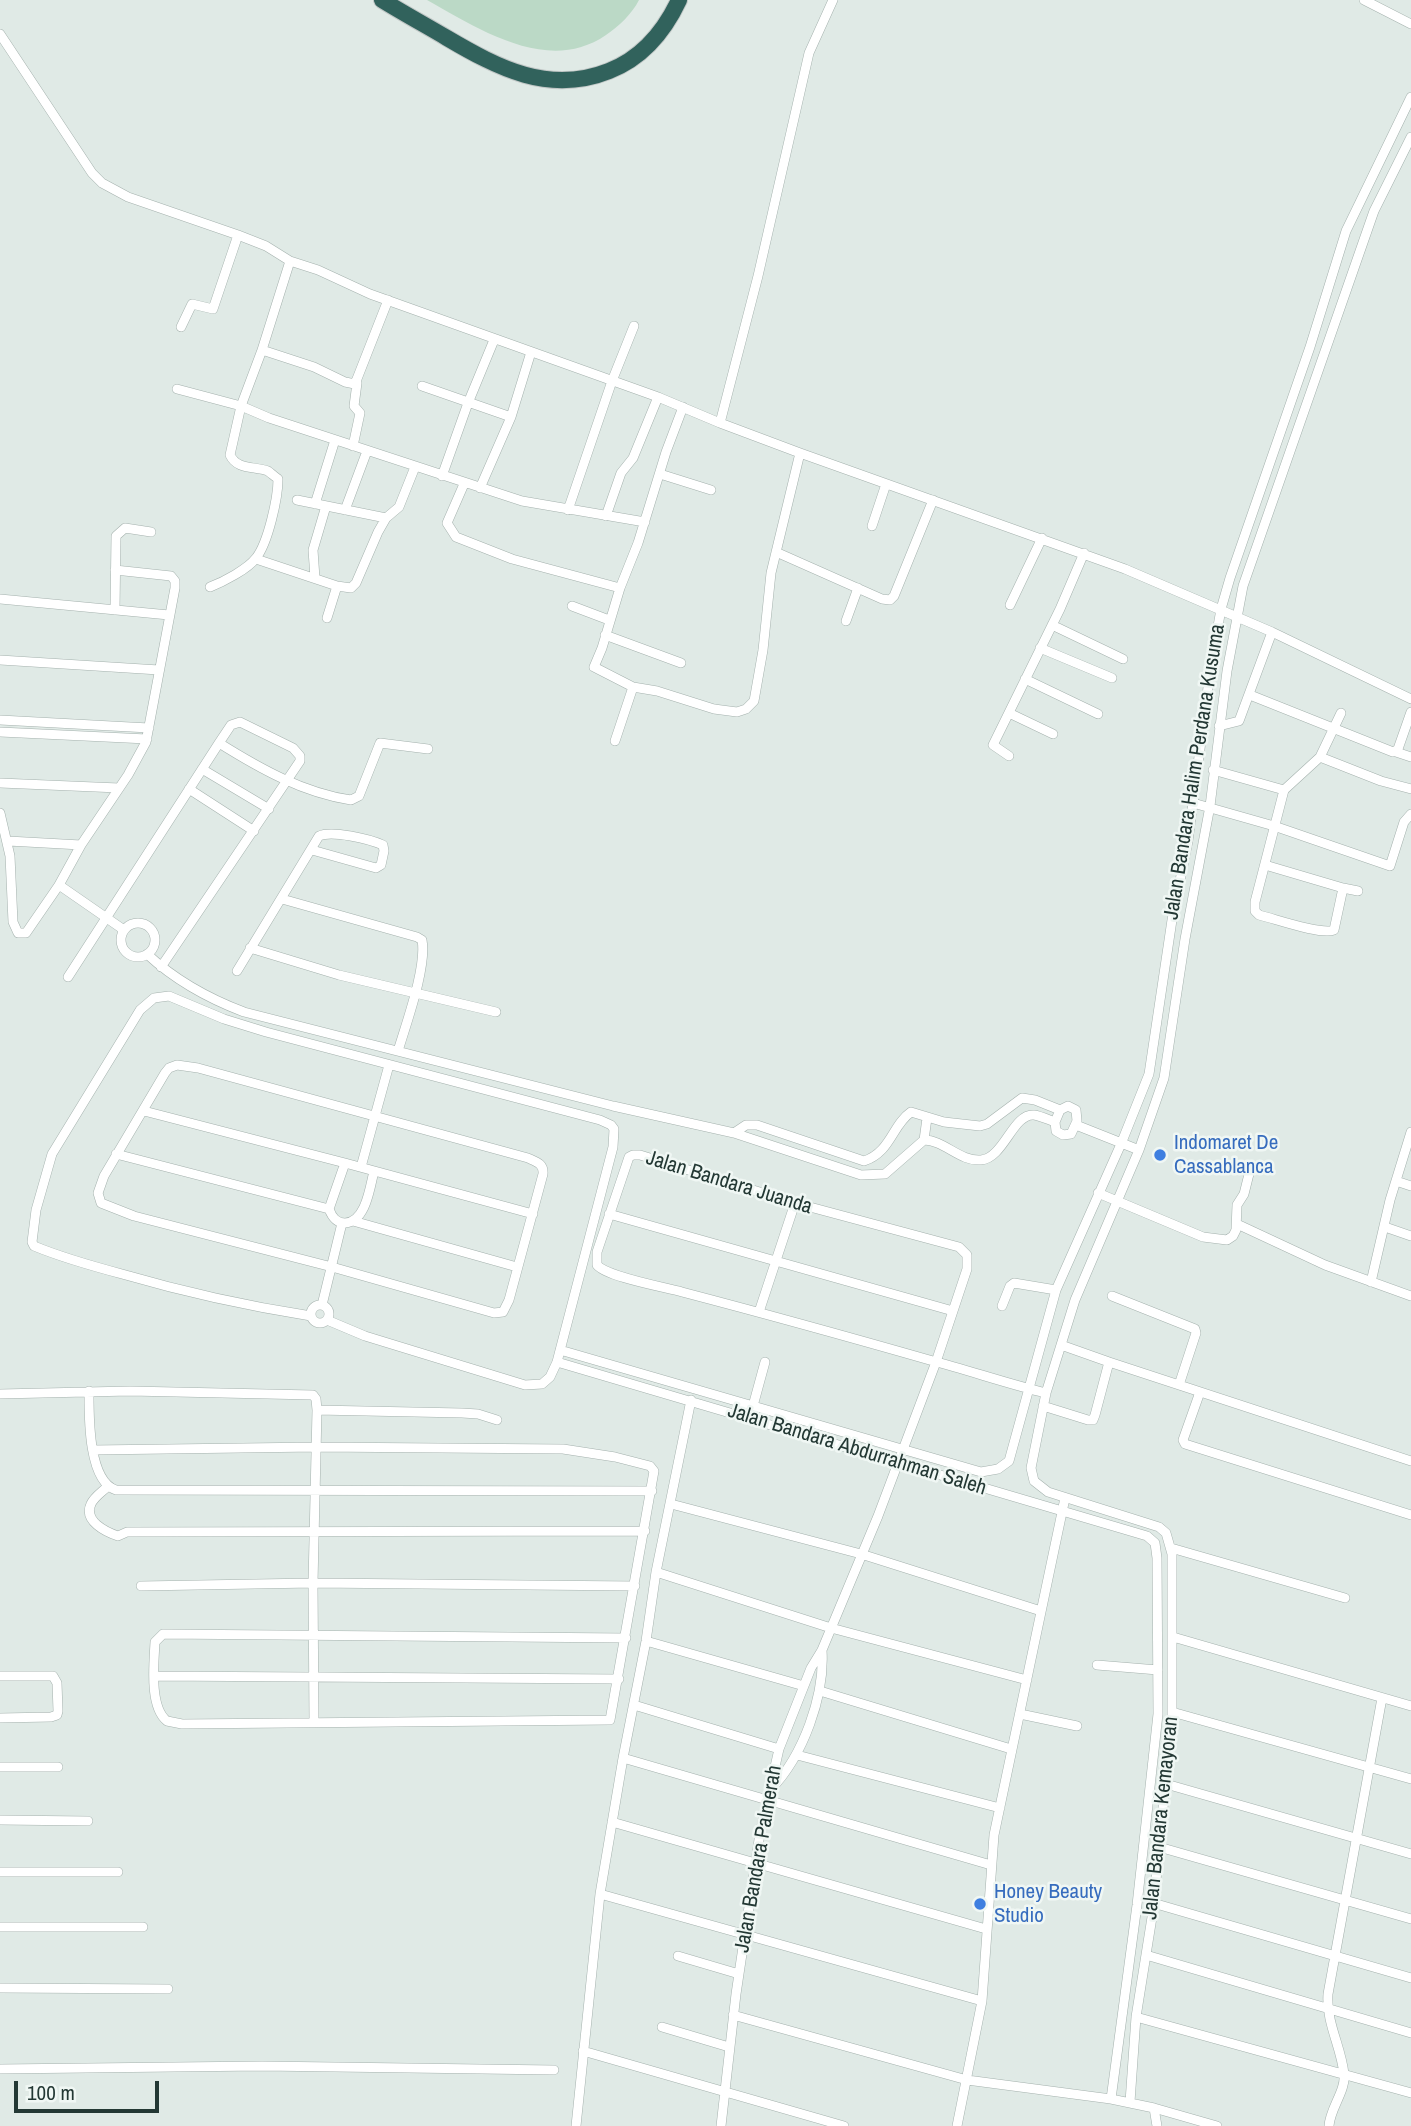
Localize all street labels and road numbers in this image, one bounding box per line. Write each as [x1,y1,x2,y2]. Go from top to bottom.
street label: Jalan Bandara Halim Perdana Kusuma [1159,623,1231,921]
street label: Jalan Bandara Juanda [643,1146,815,1220]
street label: Jalan Bandara Abdurrahman Saleh [725,1399,989,1501]
street label: Jalan Bandara Kemayoran [1138,1715,1184,1921]
street label: Jalan Bandara Palmerah [730,1763,788,1955]

